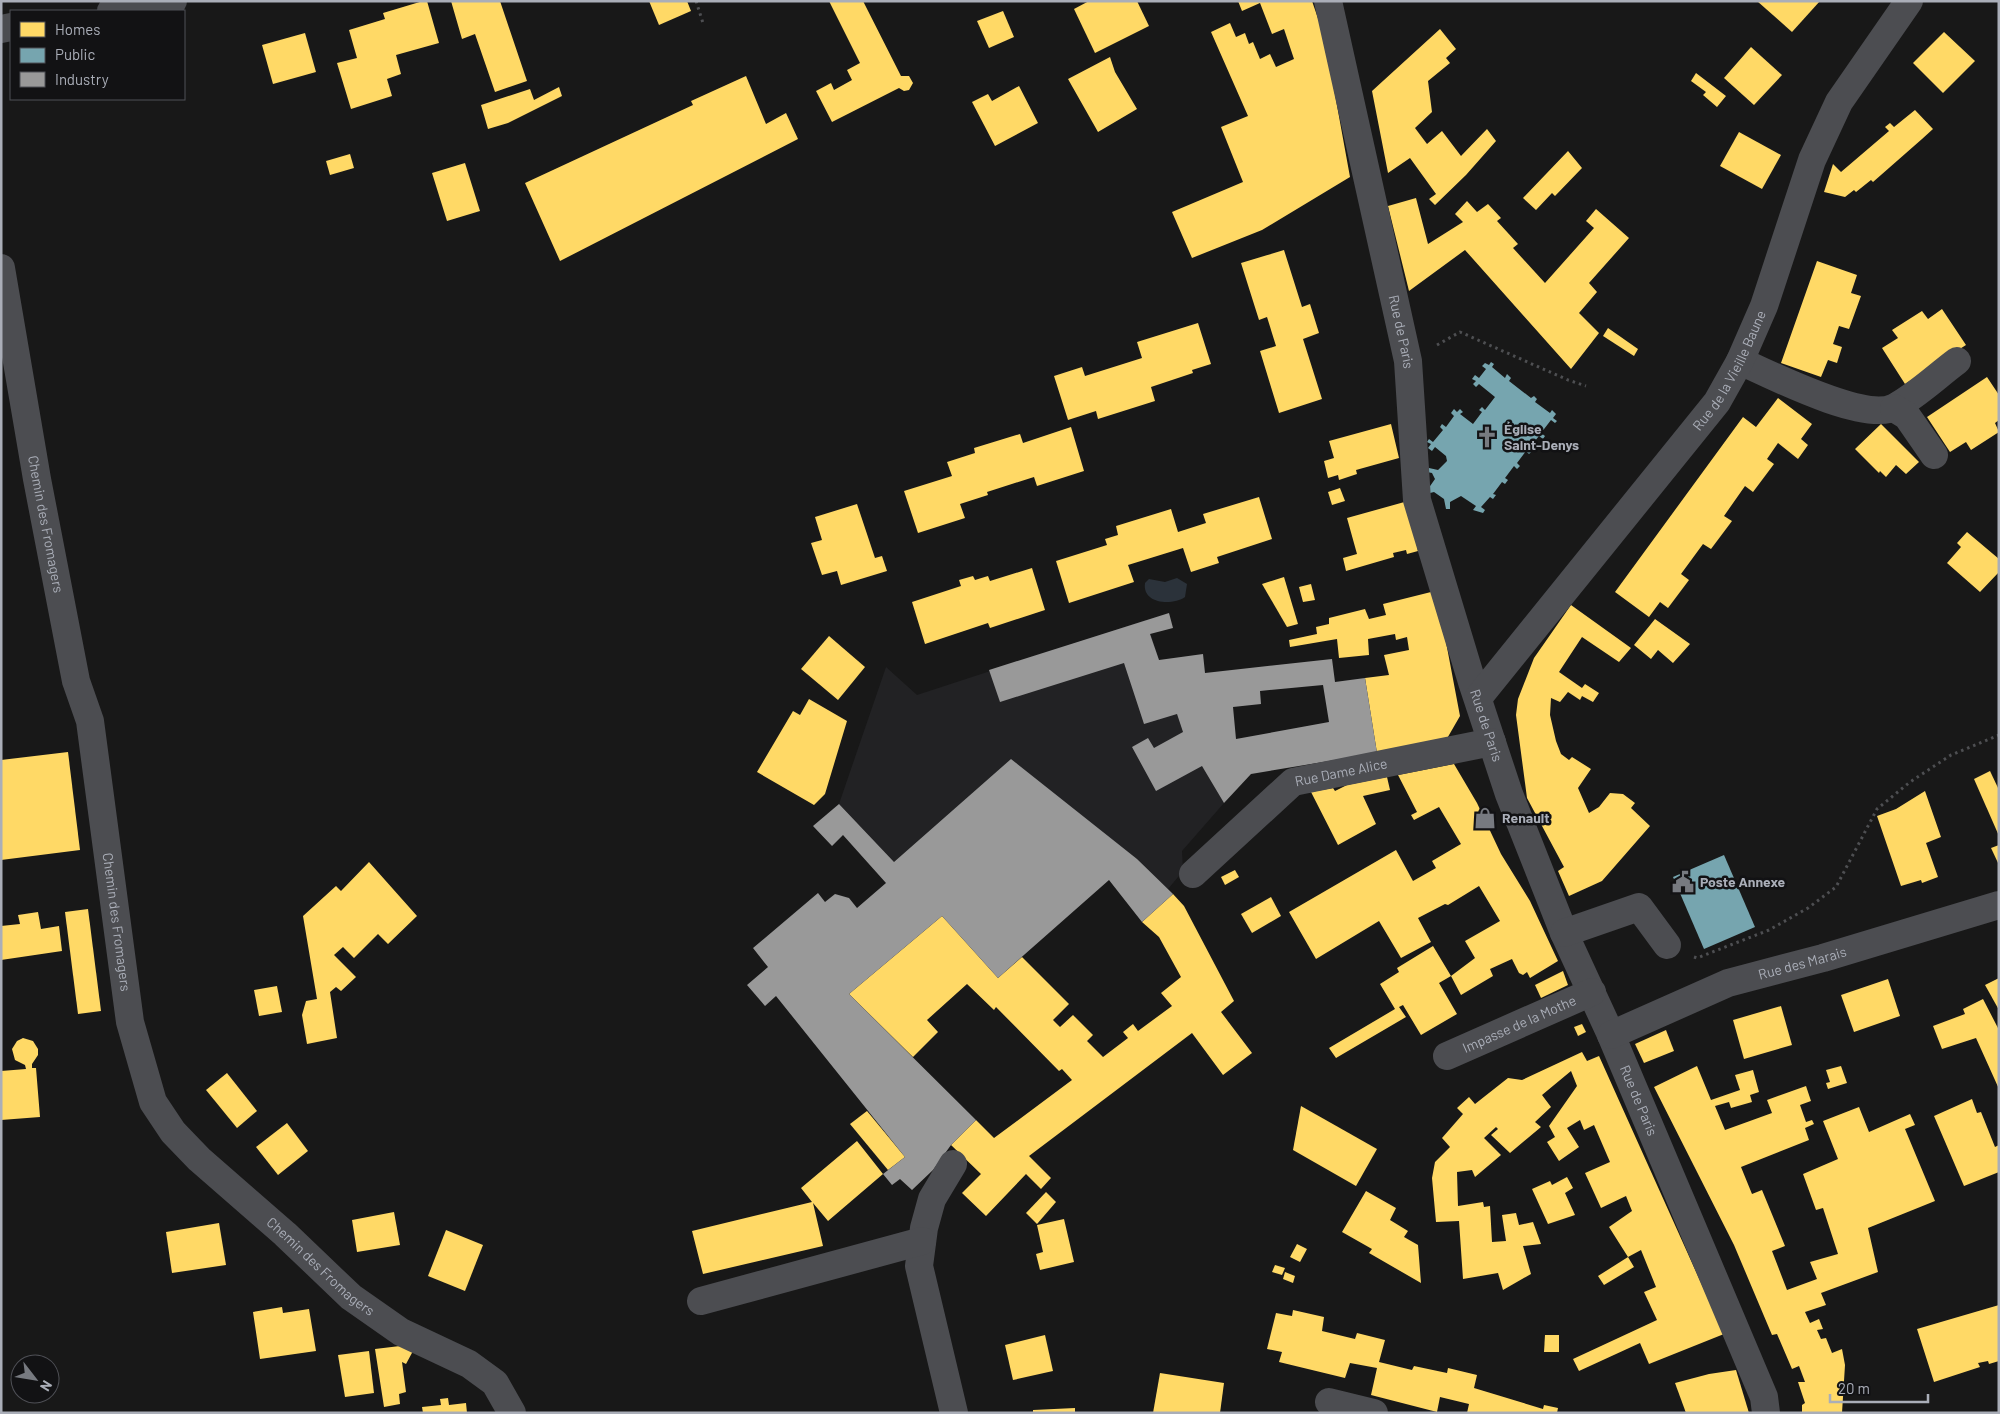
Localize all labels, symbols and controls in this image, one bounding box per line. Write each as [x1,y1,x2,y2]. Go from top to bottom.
legend [10,10,185,100]
text: Homes [55,20,100,38]
text: Public [55,45,95,63]
text: Industry [55,70,109,88]
street label: Rue de Paris [1386,293,1418,370]
street label: Rue de la Vieille Baune [1689,308,1769,434]
place label: Église Saint-Denys [1504,420,1579,453]
church icon: Église Saint-Denys [1474,424,1500,450]
street label: Chemin des Fromagers [25,454,68,594]
street label: Rue de Paris [1467,687,1507,764]
street label: Rue Dame Alice [1293,754,1389,789]
shop icon: Renault [1472,805,1498,831]
place label: Renault [1502,809,1550,826]
street label: Chemin des Fromagers [100,852,135,993]
public building icon: Poste Annexe [1670,869,1696,895]
place label: Poste Annexe [1700,873,1785,890]
street label: Rue des Marais [1756,942,1849,983]
street label: Impasse de la Mothe [1460,991,1578,1056]
street label: Rue de Paris [1617,1062,1662,1138]
street label: Chemin des Fromagers [264,1213,378,1319]
north arrow [10,1354,60,1404]
scale bar [1830,1372,1928,1404]
text: N [37,1378,56,1394]
text: 20 m [1838,1379,1870,1397]

